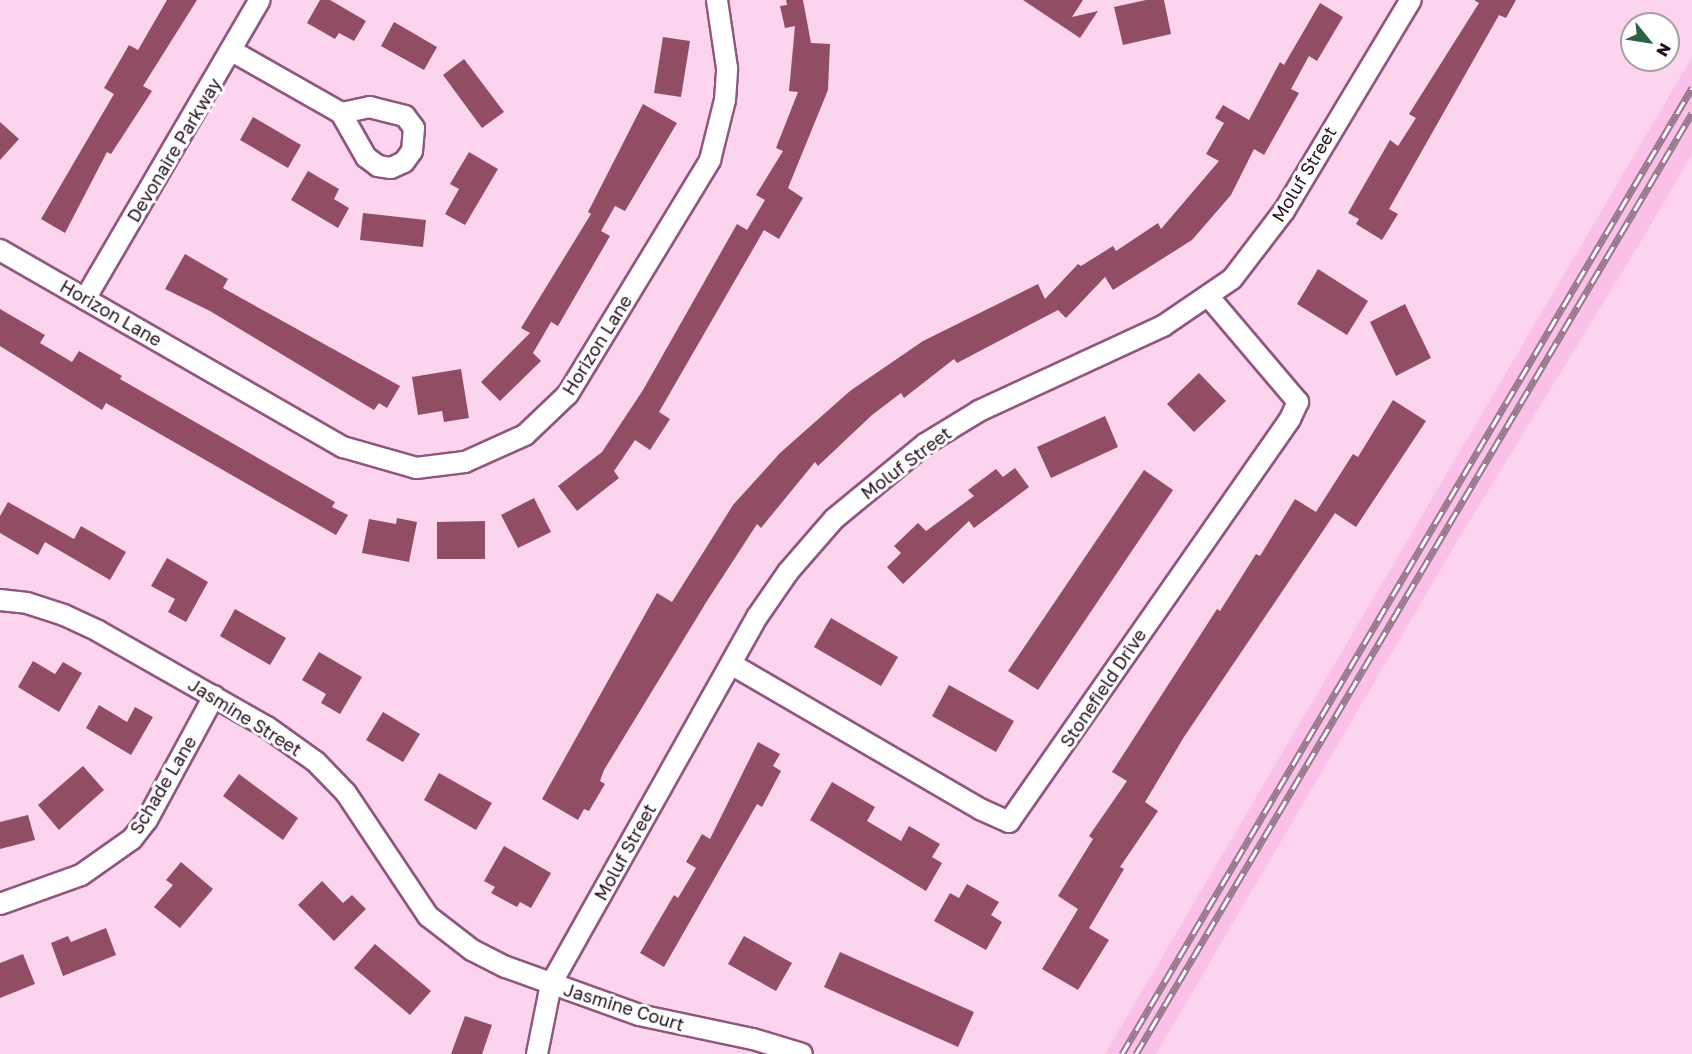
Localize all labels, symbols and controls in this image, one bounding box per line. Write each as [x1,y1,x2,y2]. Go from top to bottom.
north arrow [1620,12,1680,72]
text: N [1652,40,1676,60]
street label: Devonaire Parkway [122,74,226,226]
street label: Moluf Street [1267,122,1341,226]
street label: Horizon Lane [56,275,166,351]
street label: Horizon Lane [558,291,636,399]
street label: Moluf Street [857,422,955,504]
street label: Stonefield Drive [1055,625,1151,751]
street label: Jasmine Street [184,673,306,761]
street label: Schade Lane [125,732,201,838]
street label: Moluf Street [590,800,660,904]
street label: Jasmine Court [561,978,687,1036]

